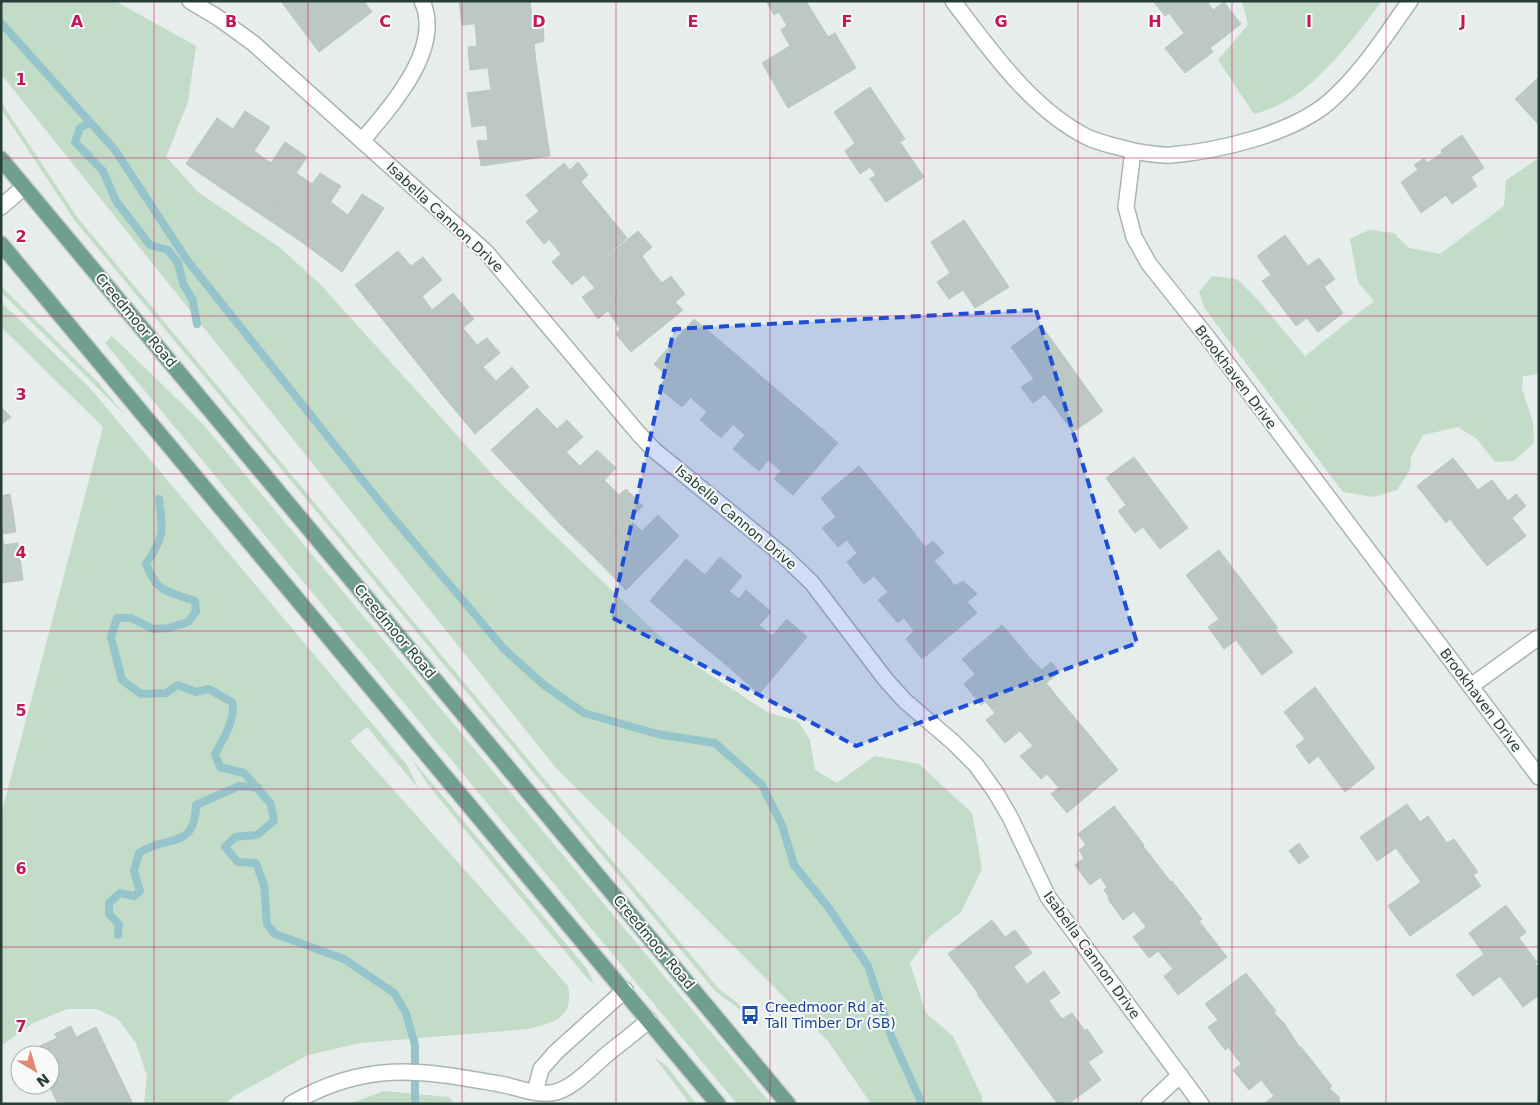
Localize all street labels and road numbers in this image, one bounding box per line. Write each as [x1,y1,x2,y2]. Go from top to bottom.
street label: Isabella Cannon Drive [383,159,507,275]
street label: Creedmoor Road [92,270,180,370]
street label: Brookhaven Drive [1192,322,1280,432]
street label: Isabella Cannon Drive [672,461,800,573]
street label: Creedmoor Road [351,581,439,681]
street label: Brookhaven Drive [1437,645,1525,755]
street label: Isabella Cannon Drive [1040,888,1144,1022]
street label: Creedmoor Road [610,892,698,992]

